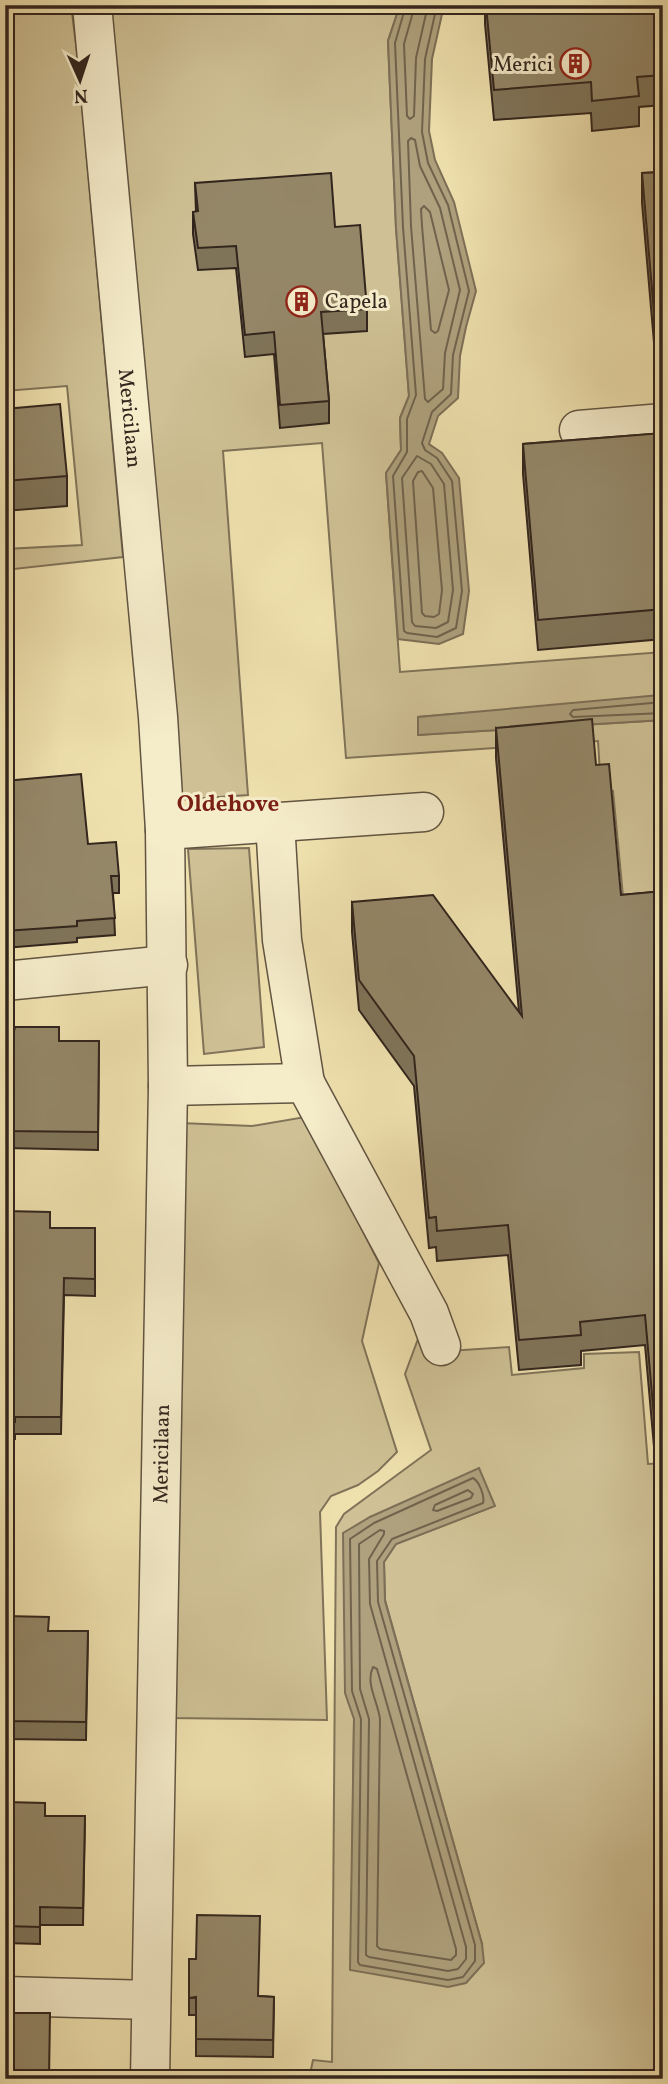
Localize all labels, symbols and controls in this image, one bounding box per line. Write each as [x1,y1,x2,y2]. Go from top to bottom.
north arrow [46,46,116,116]
building icon: Merici [559,47,593,81]
place label: Merici [493,51,553,80]
text: N [73,82,88,108]
building icon: Capela [285,284,319,318]
place label: Capela [325,288,388,317]
street label: Mericilaan [110,367,148,469]
district label: Oldehove [177,789,279,821]
street label: Mericilaan [147,1404,178,1504]

